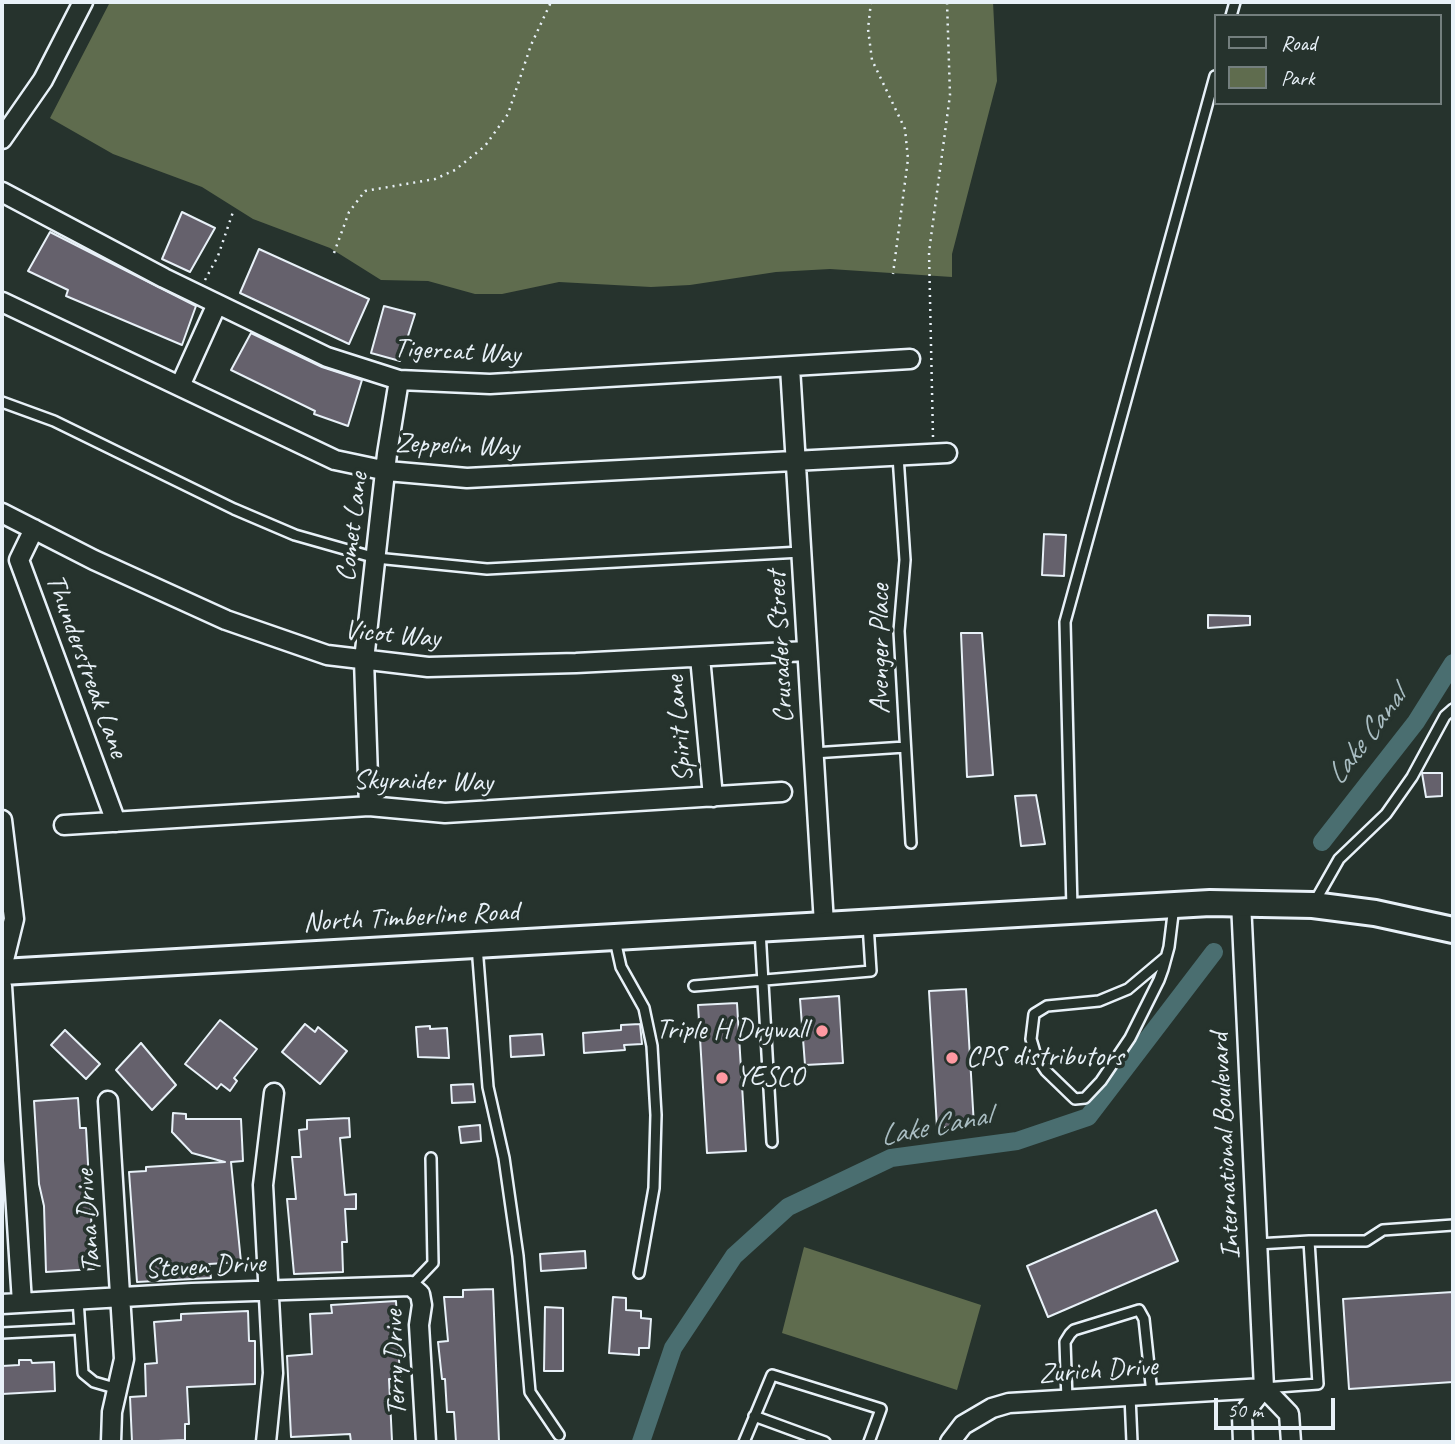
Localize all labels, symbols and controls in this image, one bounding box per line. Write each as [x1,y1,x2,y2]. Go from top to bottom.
legend [1214,14,1441,105]
text: Road [1281,30,1316,56]
text: Park [1281,65,1314,91]
street label: Tigercat Way [393,332,521,372]
street label: Zeppelin Way [395,427,519,465]
street label: Comet Lane [330,470,376,584]
street label: Thunderstreak Lane [37,570,135,762]
street label: Crusader Street [760,570,802,724]
street label: Avenger Place [864,584,898,714]
street label: Vicot Way [343,614,441,656]
street label: Spirit Lane [659,674,701,784]
water label: Lake Canal [1319,682,1415,792]
street label: Skyraider Way [353,764,493,800]
street label: North Timberline Road [302,896,520,940]
place label: Triple H Drywall [656,1014,808,1048]
marker: Triple H Drywall [814,1023,830,1039]
street label: International Boulevard [1203,1032,1249,1260]
place label: CPS distributors [966,1041,1124,1075]
marker: CPS distributors [944,1050,960,1066]
place label: YESCO [736,1061,804,1095]
marker: YESCO [714,1070,730,1086]
water label: Lake Canal [877,1099,993,1155]
street label: Tana Drive [69,1168,109,1274]
street label: Steven Drive [144,1247,266,1287]
street label: Terry Drive [377,1309,415,1417]
street label: Zurich Drive [1037,1350,1159,1392]
scale bar [1217,1384,1338,1428]
text: 50 m [1227,1397,1263,1423]

